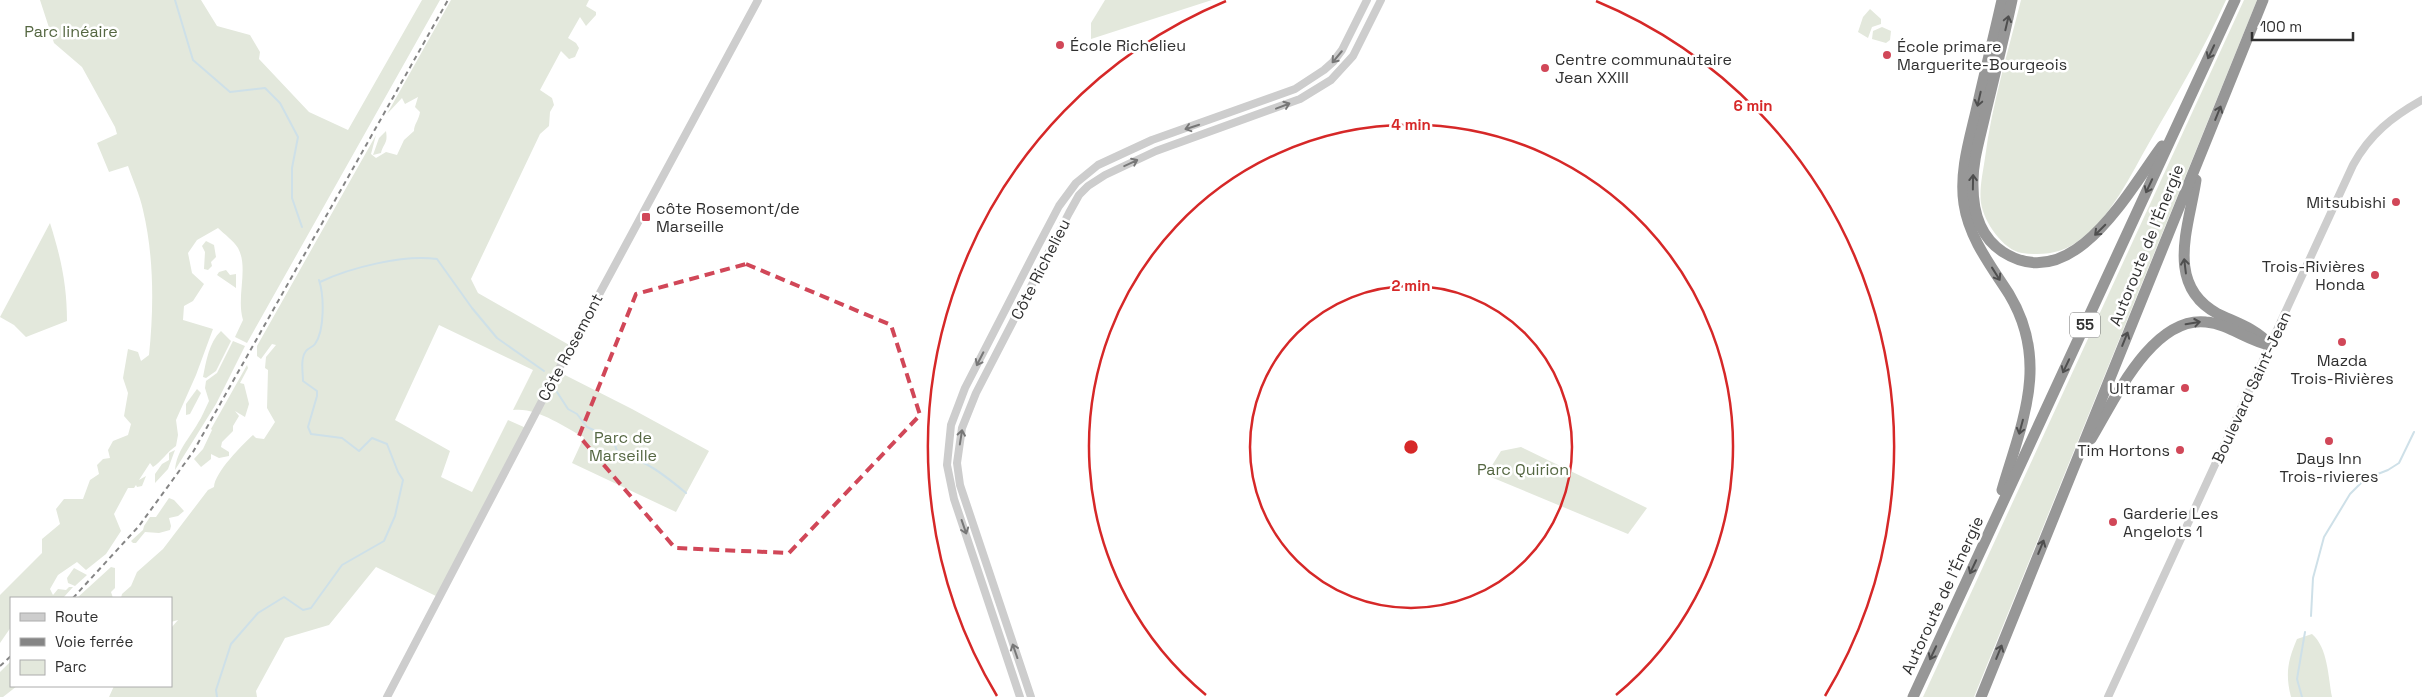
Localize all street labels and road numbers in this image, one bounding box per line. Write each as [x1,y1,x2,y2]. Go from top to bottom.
street label: Autoroute de l'Énergie [2104,161,2188,329]
street label: Côte Richelieu [1006,215,1075,323]
street label: Côte Rosemont [533,290,608,405]
street label: Boulevard Saint-Jean [2207,308,2296,467]
road number: 55 [2070,312,2100,338]
street label: Autoroute de l'Énergie [1896,513,1988,678]

